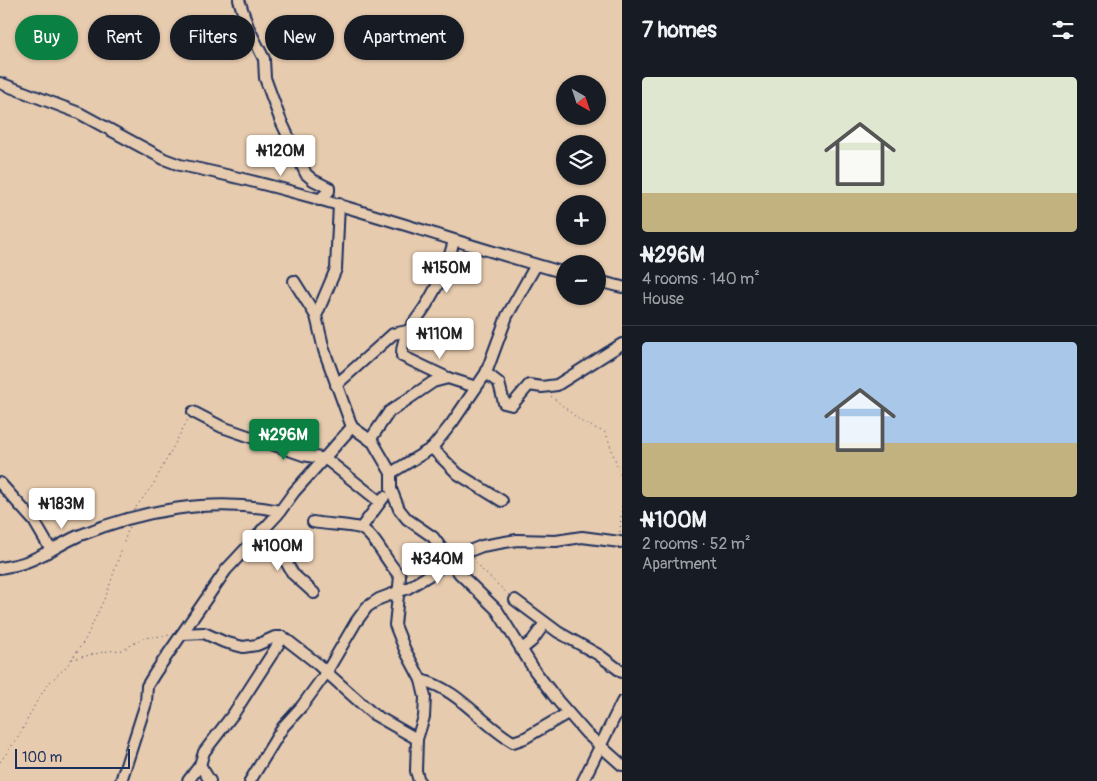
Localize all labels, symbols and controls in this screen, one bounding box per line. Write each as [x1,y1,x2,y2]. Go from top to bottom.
chip: Buy [15,15,78,60]
chip: Rent [88,15,160,60]
chip: Filters [170,15,255,60]
chip: New [265,15,334,60]
chip: Apartment [344,15,464,60]
icon: filters [1049,16,1077,44]
text: 7 homes [642,17,717,44]
north arrow [556,75,606,125]
map controls [556,75,606,305]
icon: home [815,109,905,199]
pin: ₦120M [246,134,316,177]
button: layers [556,135,606,185]
text: ₦120M [257,141,305,161]
button: + [556,195,606,245]
text: ₦296M [642,242,705,269]
pin: ₦150M [412,252,482,294]
button: − [556,255,606,305]
text: ₦150M [424,258,470,278]
text: 4 rooms · 140 m² [642,269,760,289]
text: House [642,289,684,309]
pin: ₦110M [405,318,475,360]
text: ₦110M [418,324,462,344]
icon: home [815,375,905,465]
pin: ₦296M [249,418,319,461]
text: ₦296M [260,425,308,445]
pin: ₦183M [27,488,97,530]
text: ₦183M [40,494,84,514]
text: ₦100M [642,507,707,534]
pin: ₦100M [243,530,313,572]
text: 2 rooms · 52 m² [642,534,751,554]
text: ₦100M [253,536,303,556]
pin: ₦340M [403,542,473,585]
text: ₦340M [413,549,463,569]
text: Apartment [642,554,717,574]
scale bar [15,746,130,769]
text: 100 m [22,749,62,766]

